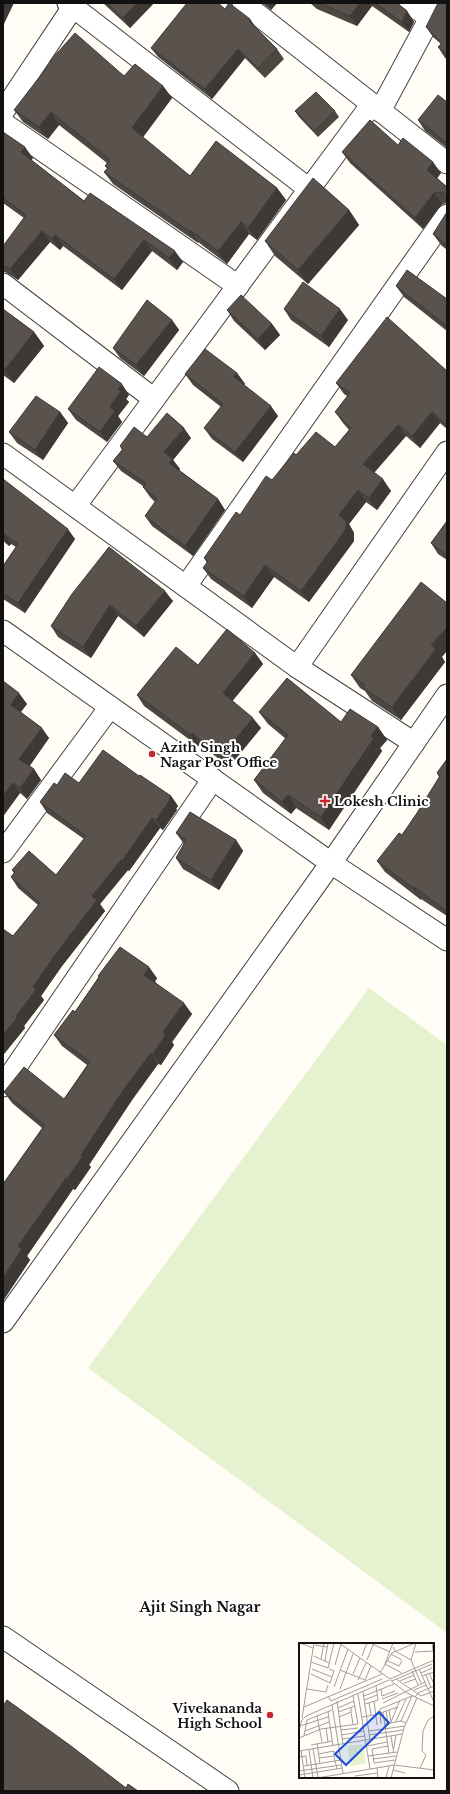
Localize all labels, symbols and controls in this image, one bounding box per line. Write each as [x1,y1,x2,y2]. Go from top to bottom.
place label: Azith Singh Nagar Post Office [159,739,278,771]
marker: Azith Singh Nagar Post Office [147,749,157,759]
place label: Lokesh Clinic [334,793,429,810]
marker: Lokesh Clinic [319,795,331,807]
district label: Ajit Singh Nagar [138,1598,261,1616]
inset map [299,1643,434,1778]
place label: Vivekananda High School [172,1700,263,1732]
marker: Vivekananda High School [265,1710,275,1720]

